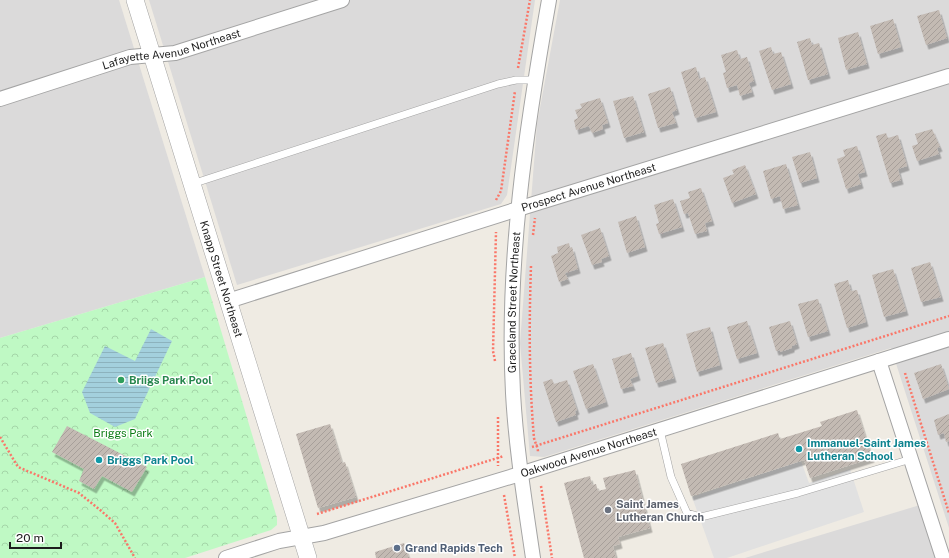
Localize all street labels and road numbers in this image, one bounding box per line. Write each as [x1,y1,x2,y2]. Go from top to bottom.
street label: Lafayette Avenue Northeast [101,27,242,72]
street label: Prospect Avenue Northeast [520,161,657,214]
street label: Knapp Street Northeast [198,219,245,339]
street label: Graceland Street Northeast [506,231,522,373]
street label: Oakwood Avenue Northeast [519,425,658,479]

